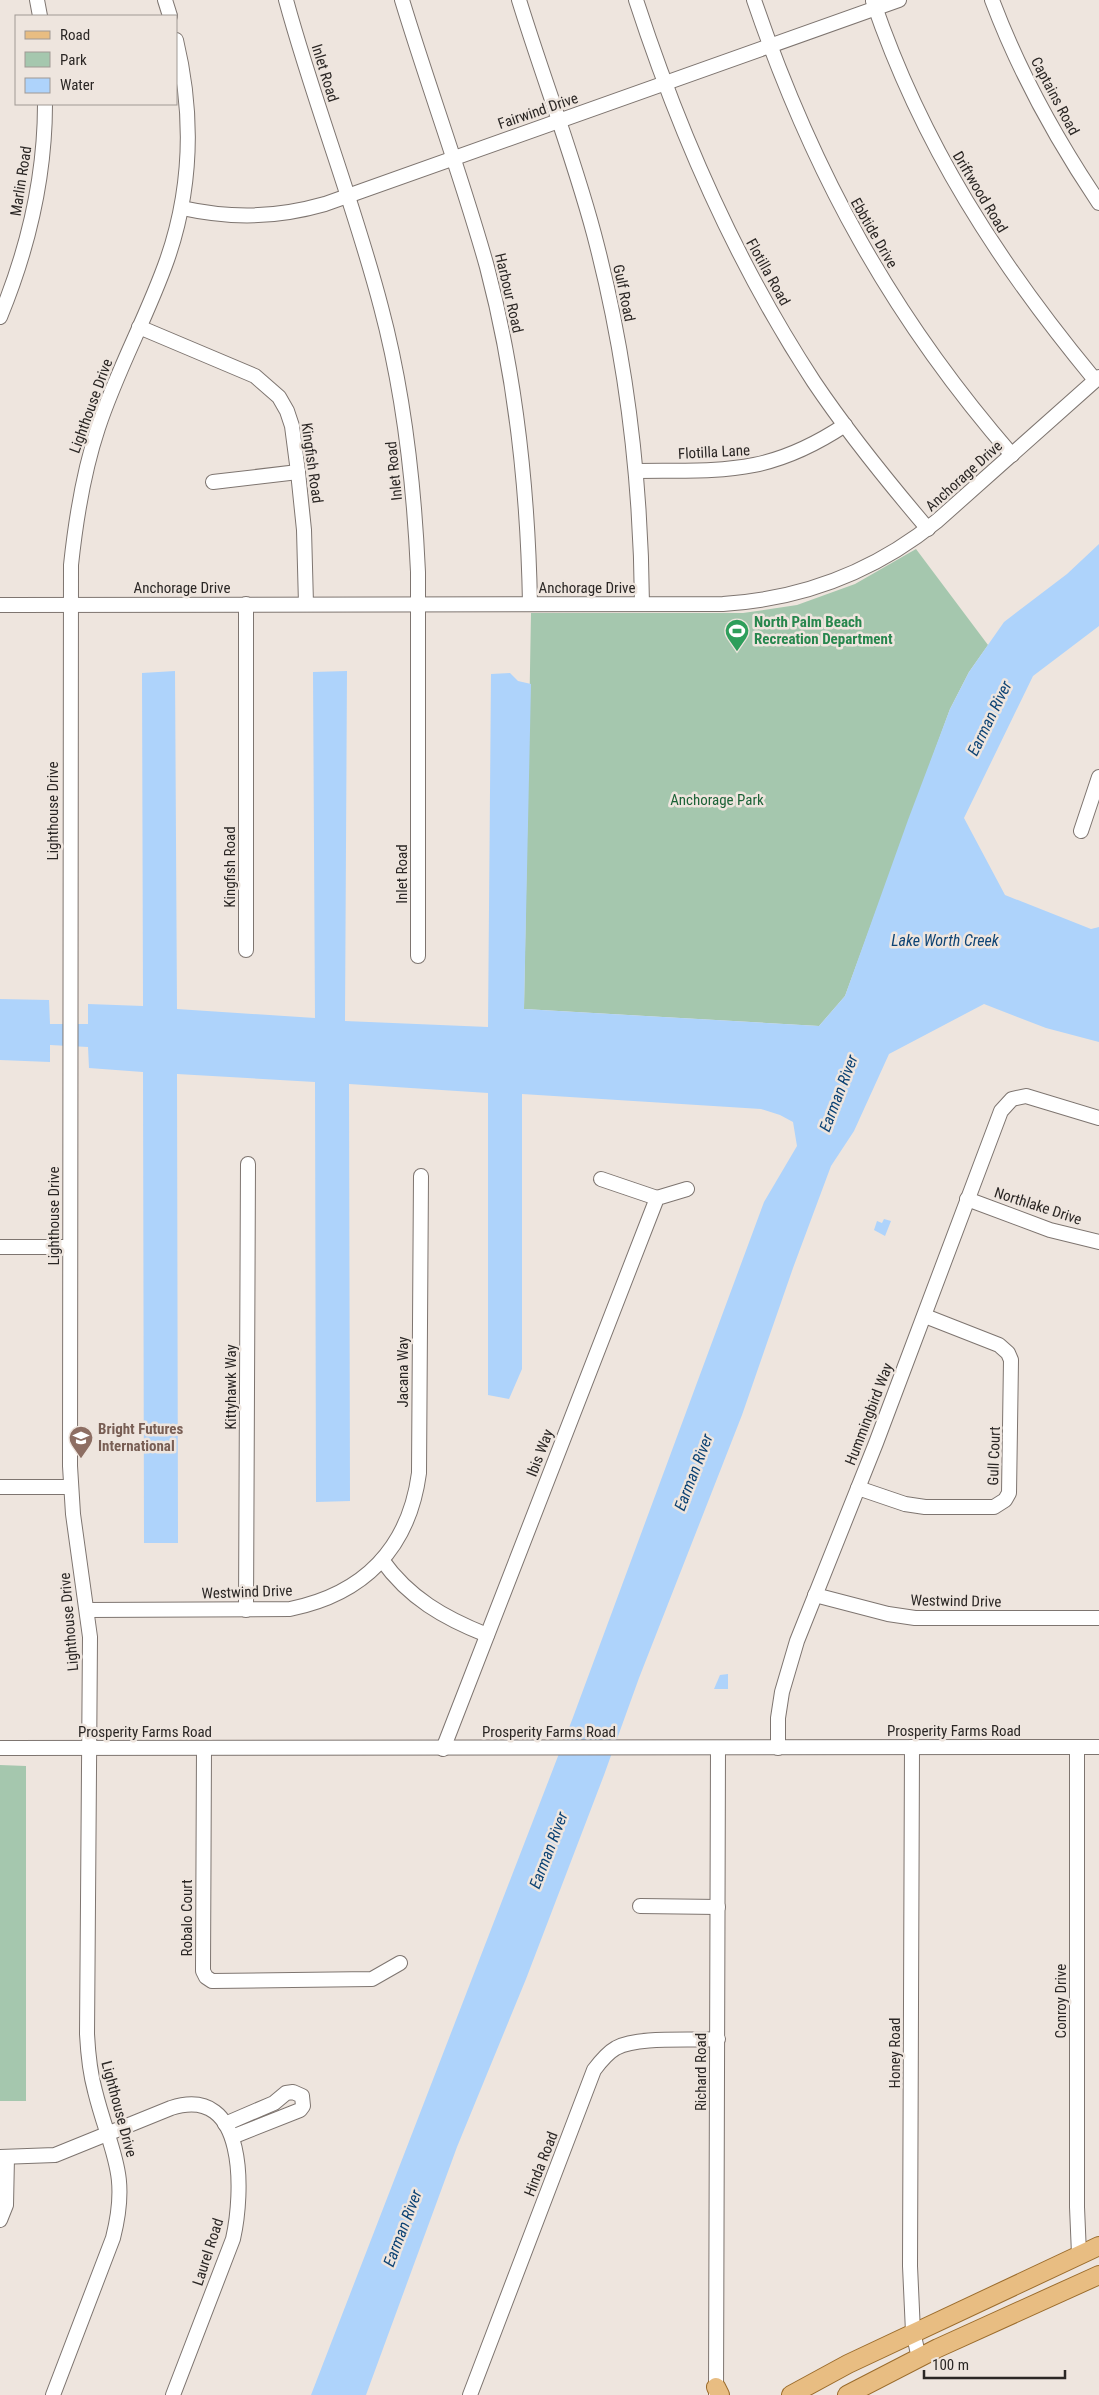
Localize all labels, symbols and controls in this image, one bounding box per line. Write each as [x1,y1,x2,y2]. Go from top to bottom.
legend [15,15,178,105]
text: Road [60,26,90,44]
street label: Inlet Road [308,42,342,104]
text: Park [60,51,87,69]
street label: Captains Road [1027,54,1083,138]
text: Water [60,76,95,94]
street label: Fairwind Drive [496,89,580,133]
street label: Marlin Road [7,145,35,217]
street label: Driftwood Road [949,148,1011,236]
street label: Ebbtide Drive [847,195,901,271]
street label: Flotilla Road [742,235,794,309]
street label: Harbour Road [491,251,527,335]
street label: Gulf Road [609,263,639,323]
street label: Lighthouse Drive [66,356,116,456]
street label: Kingfish Road [297,421,327,505]
street label: Anchorage Drive [922,437,1006,515]
street label: Inlet Road [382,440,406,502]
street label: Flotilla Lane [677,441,751,463]
street label: Anchorage Drive [134,579,230,597]
street label: Anchorage Drive [539,579,635,597]
place label: North Palm Beach Recreation Department [754,613,893,648]
sports icon: North Palm Beach Recreation Department [724,618,750,652]
water label: Earman River [963,677,1016,759]
street label: Lighthouse Drive [44,762,62,860]
park label: Anchorage Park [670,791,764,809]
street label: Kingfish Road [221,826,239,908]
street label: Inlet Road [393,844,411,904]
water label: Lake Worth Creek [891,931,1000,950]
water label: Earman River [815,1051,862,1134]
street label: Lighthouse Drive [45,1167,63,1265]
street label: Northlake Drive [992,1183,1084,1229]
street label: Jacana Way [394,1337,412,1407]
street label: Kittyhawk Way [222,1344,240,1430]
street label: Hummingbird Way [841,1360,897,1468]
place label: Bright Futures International [98,1420,183,1455]
school or university icon: Bright Futures International [68,1425,94,1459]
street label: Gull Court [984,1426,1004,1486]
street label: Ibis Way [523,1427,557,1479]
water label: Earman River [670,1430,717,1513]
street label: Lighthouse Drive [56,1572,82,1672]
street label: Westwind Drive [201,1581,293,1603]
street label: Westwind Drive [910,1591,1002,1611]
street label: Prosperity Farms Road [887,1722,1021,1740]
street label: Prosperity Farms Road [78,1723,212,1741]
street label: Prosperity Farms Road [482,1723,616,1741]
water label: Earman River [525,1808,572,1891]
street label: Robalo Court [178,1879,196,1957]
street label: Conroy Drive [1052,1964,1070,2038]
street label: Honey Road [886,2018,904,2088]
street label: Richard Road [692,2033,710,2111]
street label: Lighthouse Drive [98,2059,140,2159]
street label: Hinda Road [520,2129,562,2199]
water label: Earman River [379,2186,426,2269]
street label: Laurel Road [189,2216,227,2288]
scale bar [924,2348,1065,2380]
text: 100 m [932,2356,969,2374]

